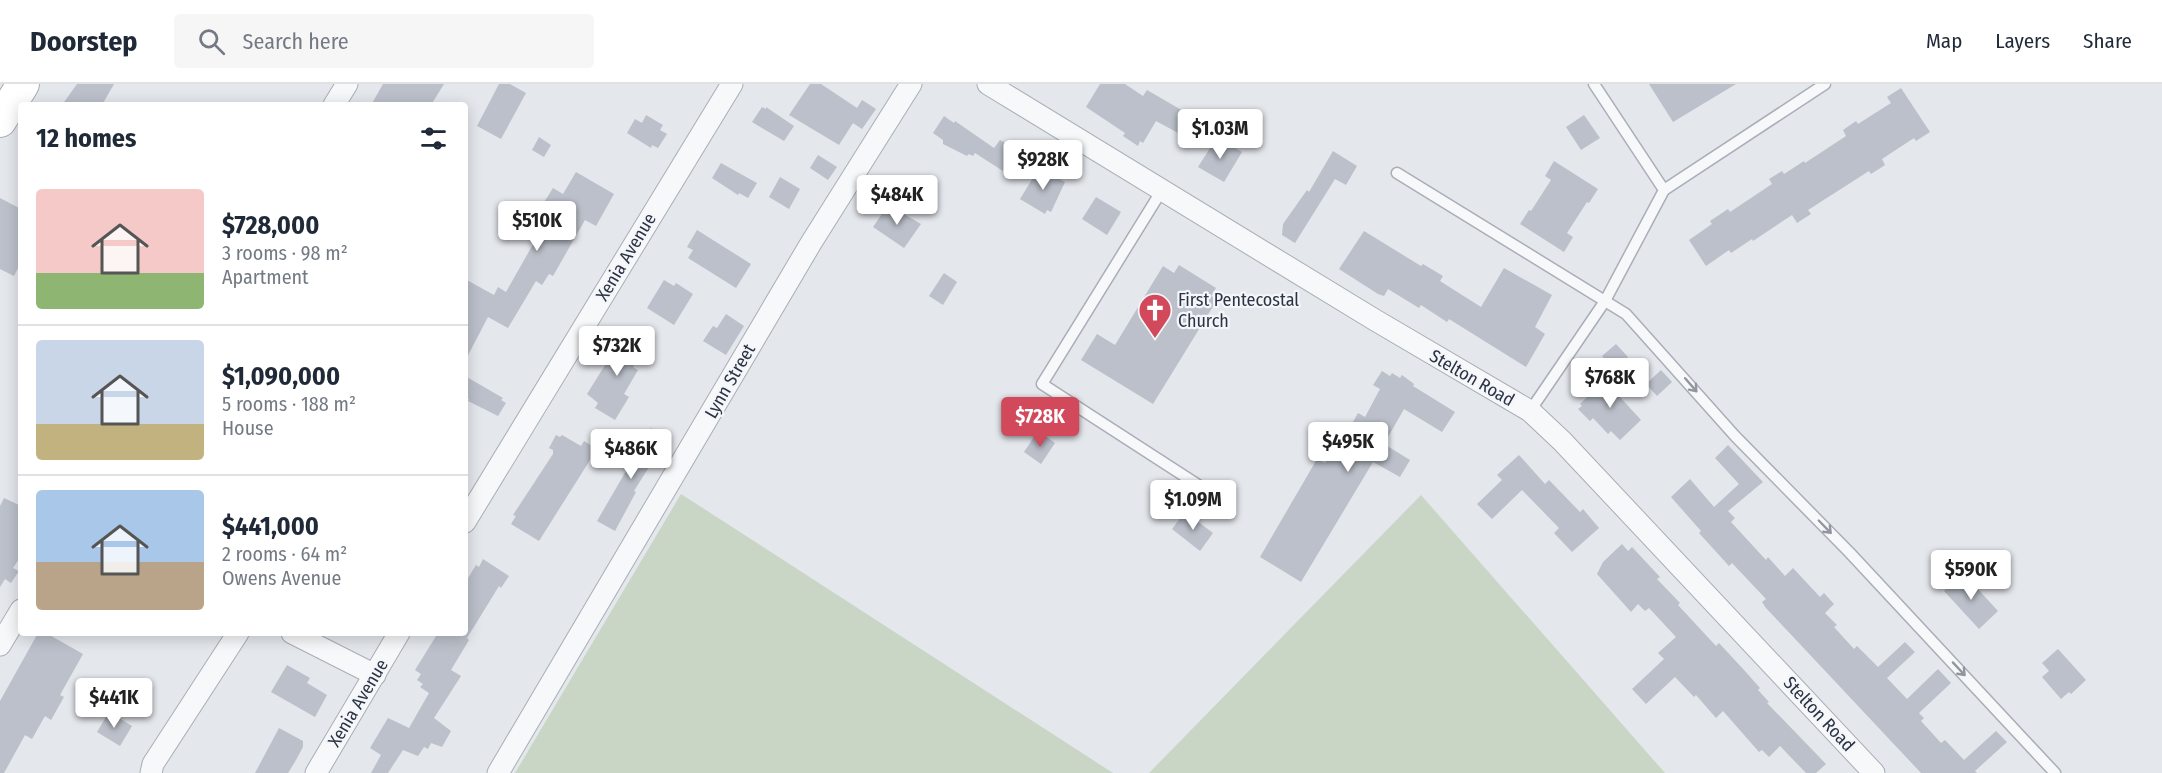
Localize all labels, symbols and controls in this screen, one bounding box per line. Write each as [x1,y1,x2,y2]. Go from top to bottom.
search box [174,14,594,68]
text: Doorstep [30,25,138,58]
icon: search [195,25,228,58]
text: Search here [243,28,349,55]
text: Map [1926,28,1962,54]
text: Layers [1995,28,2050,54]
text: Share [2083,28,2132,54]
pin: $1.03M [1171,109,1269,160]
text: $1.03M [1192,116,1248,140]
icon: filters [417,122,450,155]
text: 12 homes [36,123,136,154]
pin: $928K [1001,140,1085,191]
text: $928K [1017,147,1069,171]
pin: $484K [855,175,939,226]
text: $484K [871,182,923,206]
pin: $510K [495,201,579,252]
text: $510K [512,208,562,232]
street label: Xenia Avenue [591,209,661,305]
text: $728,000 [222,210,319,241]
icon: home [84,213,156,285]
text: 3 rooms · 98 m² [222,241,348,265]
text: Apartment [222,265,309,289]
place label: First Pentecostal Church [1178,289,1299,332]
church icon: First Pentecostal Church [1137,292,1173,339]
pin: $732K [575,326,659,377]
text: $732K [593,333,641,357]
street label: Lynn Street [700,340,760,422]
street label: Stelton Road [1426,345,1518,411]
pin: $768K [1568,358,1652,409]
text: $1,090,000 [222,361,340,392]
icon: home [84,364,156,436]
text: $768K [1585,365,1635,389]
one-way arrow [1684,377,1698,392]
text: 5 rooms · 188 m² [222,392,356,416]
pin: $728K [998,397,1082,448]
text: $728K [1015,404,1065,428]
text: House [222,416,274,440]
pin: $495K [1306,422,1390,473]
pin: $486K [589,429,673,480]
text: $495K [1322,429,1374,453]
text: $486K [605,436,657,460]
pin: $1.09M [1144,480,1242,531]
text: $1.09M [1164,487,1222,511]
text: $441,000 [222,511,319,542]
icon: home [84,514,156,586]
one-way arrow [1817,520,1832,535]
text: 2 rooms · 64 m² [222,542,347,566]
pin: $590K [1929,550,2013,601]
text: $590K [1945,557,1997,581]
text: Owens Avenue [222,566,341,590]
street label: Xenia Avenue [323,655,393,751]
one-way arrow [1951,661,1966,676]
street label: Stelton Road [1779,672,1859,756]
pin: $441K [72,678,156,729]
text: $441K [89,685,139,709]

